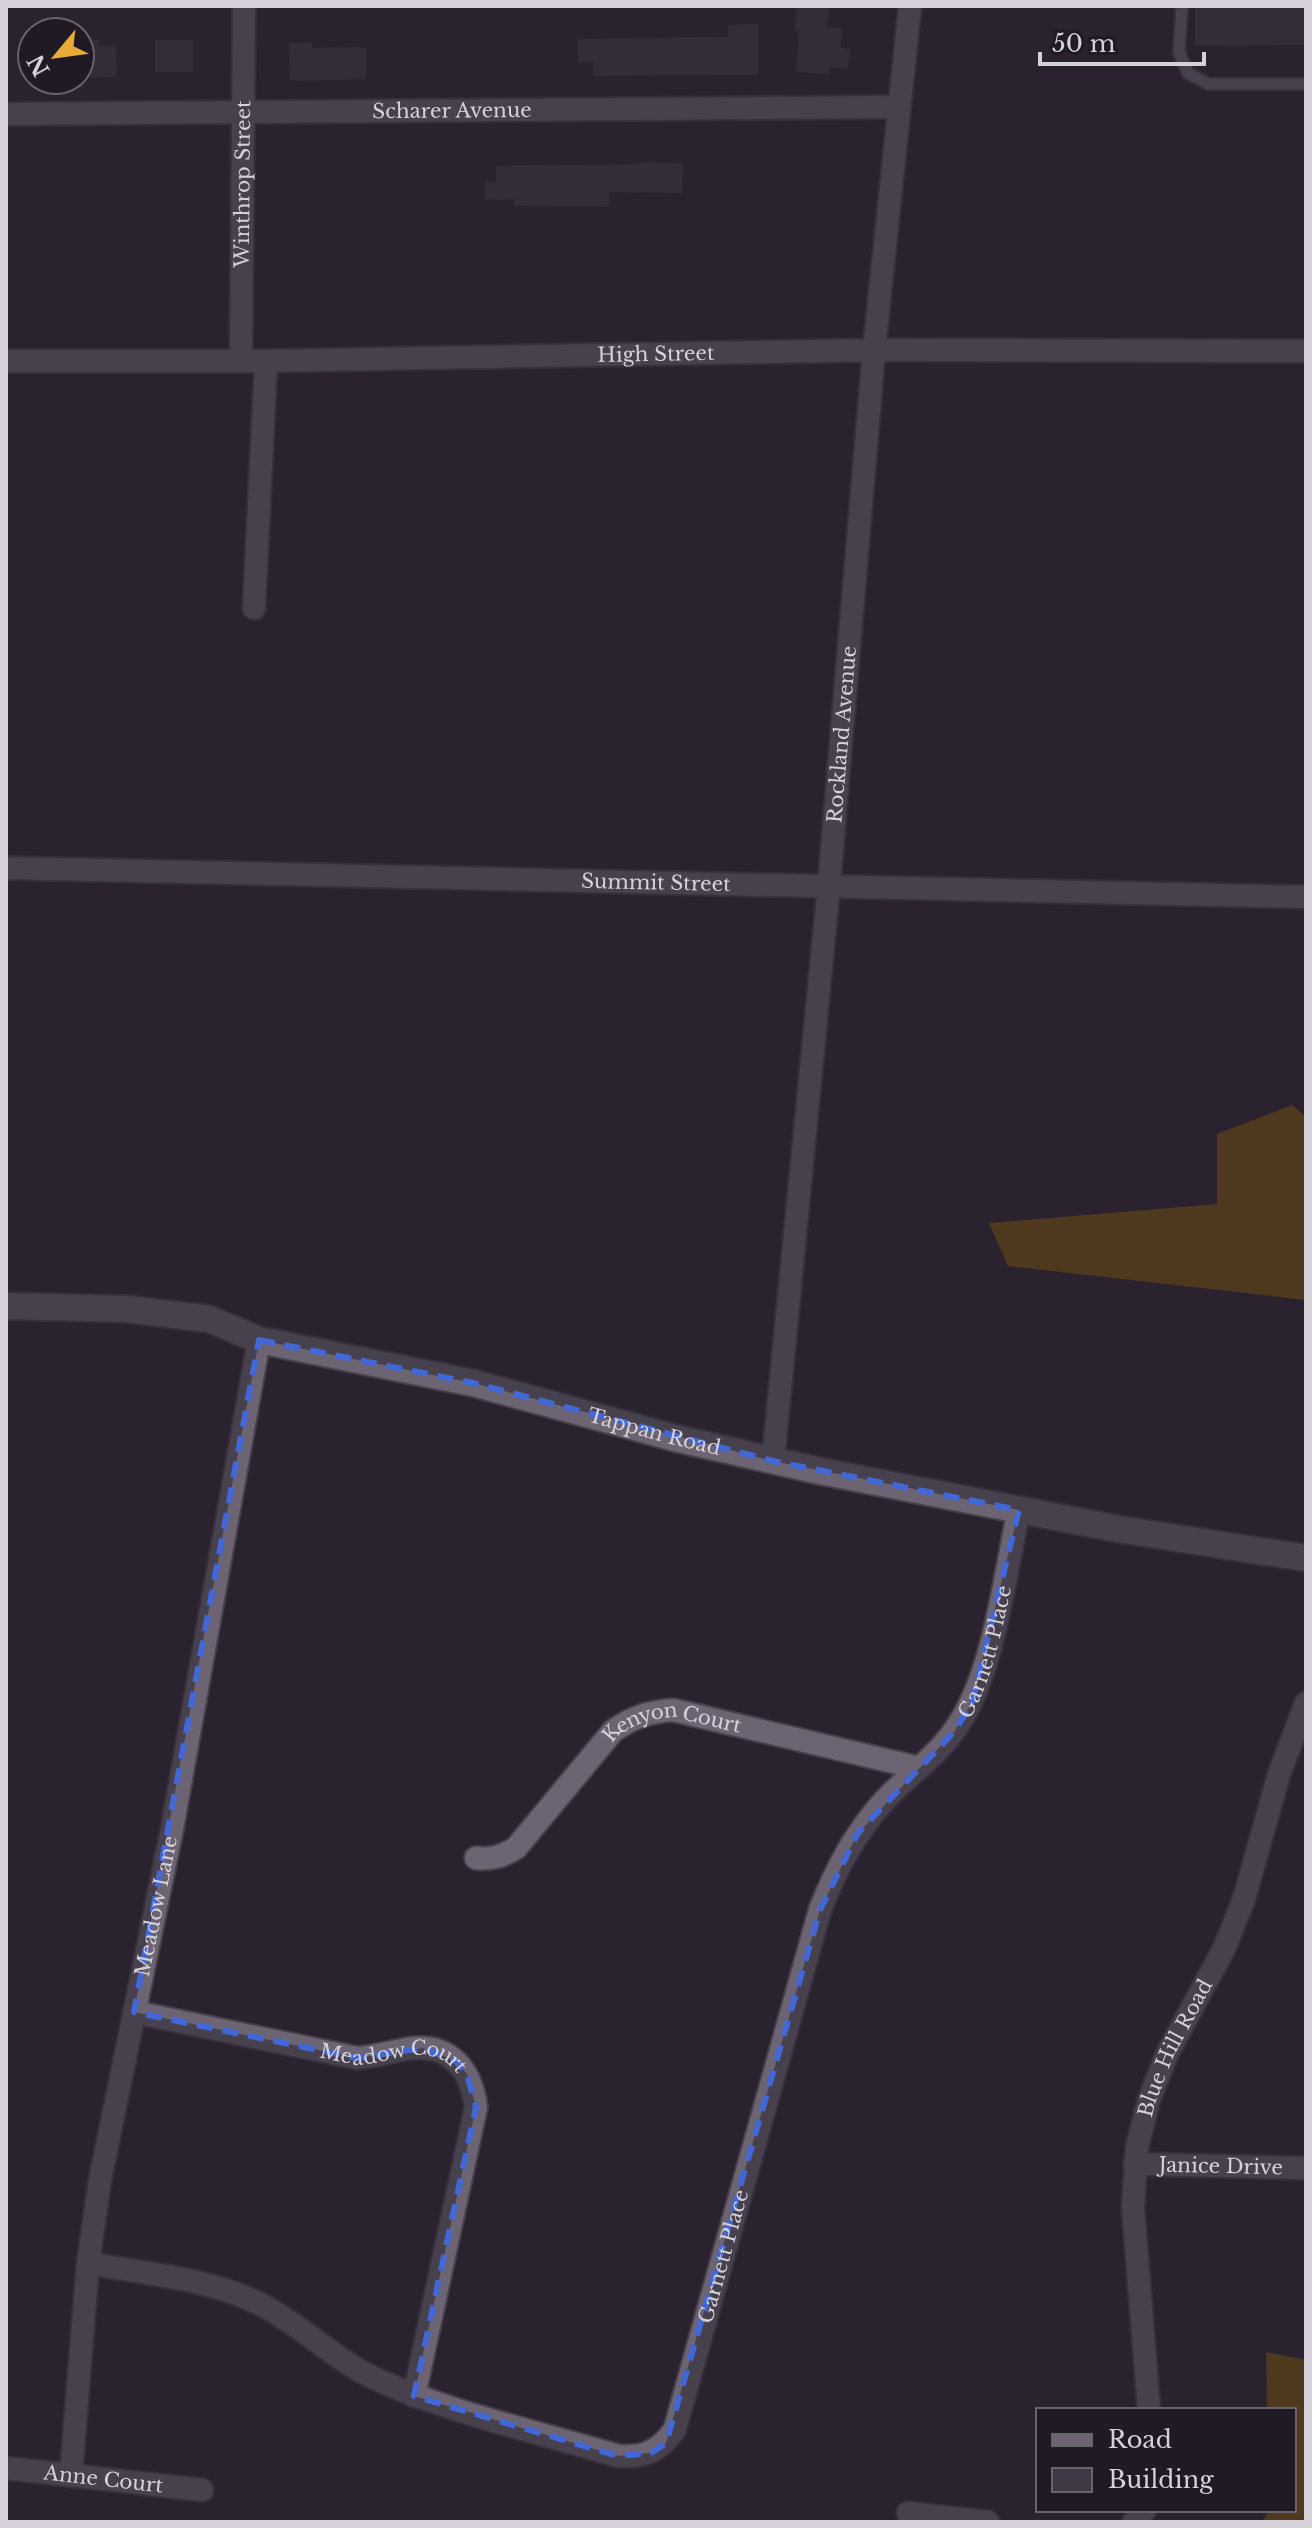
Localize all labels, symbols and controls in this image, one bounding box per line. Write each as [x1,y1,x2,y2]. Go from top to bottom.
north arrow [16,16,96,96]
scale bar [1040,16,1204,66]
text: 50 m [1052,29,1116,58]
text: N [22,50,56,81]
street label: Scharer Avenue [372,98,532,123]
street label: Winthrop Street [230,100,255,269]
street label: High Street [597,341,715,367]
street label: Rockland Avenue [822,645,861,824]
street label: Summit Street [581,869,731,896]
street label: Tappan Road [585,1403,723,1460]
street label: Garnett Place [953,1583,1016,1722]
street label: Kenyon Court [597,1698,744,1747]
street label: Meadow Lane [130,1834,182,1979]
street label: Blue Hill Road [1133,1975,1217,2120]
street label: Meadow Court [318,2036,473,2078]
street label: Janice Drive [1156,2152,1283,2179]
street label: Garnett Place [693,2187,753,2326]
legend [1036,2408,1296,2512]
text: Road [1108,2425,1172,2454]
street label: Anne Court [41,2460,165,2498]
text: Building [1108,2465,1214,2494]

